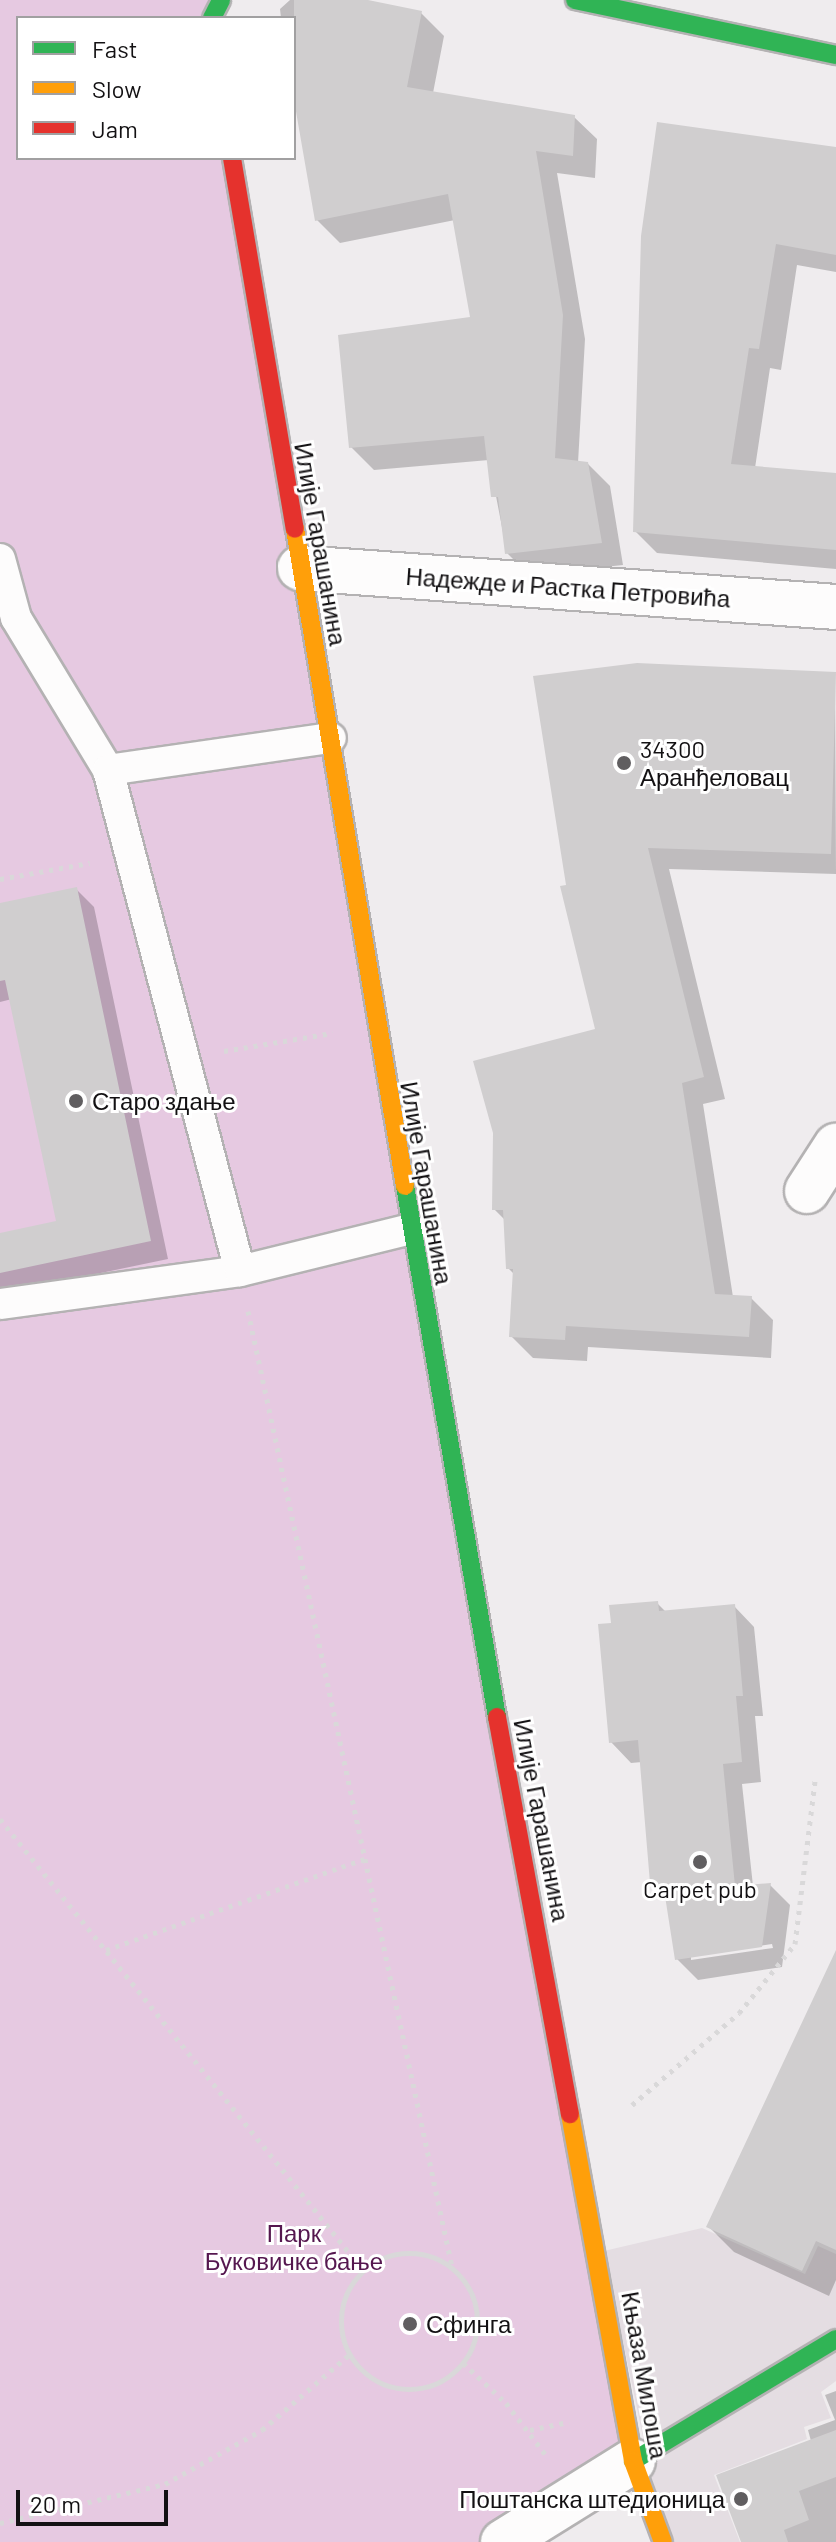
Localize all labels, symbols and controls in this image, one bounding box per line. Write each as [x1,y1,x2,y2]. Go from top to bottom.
legend [16,16,296,160]
text: Fast [92,34,137,63]
text: Slow [92,74,141,103]
text: Jam [92,114,138,143]
street label: Илије Гарашанина [289,440,353,648]
street label: Надежде и Растка Петровића [405,561,731,613]
place label: 34300 Аранђеловац [640,735,789,791]
marker: 34300 Аранђеловац [615,754,633,772]
street label: Илије Гарашанина [395,1079,459,1287]
place label: Старо здање [92,1087,236,1115]
marker: Старо здање [67,1092,85,1110]
street label: Илије Гарашанина [508,1716,576,1924]
marker: Carpet pub [691,1853,709,1871]
place label: Carpet pub [643,1875,757,1903]
park label: Парк Буковичке бање [205,2219,383,2275]
street label: Књаза Милоша [616,2289,674,2461]
place label: Сфинга [426,2310,511,2338]
marker: Сфинга [401,2315,419,2333]
scale bar [20,2474,172,2524]
place label: Поштанска штедионица [459,2485,725,2513]
text: 20 m [30,2489,81,2518]
marker: Поштанска штедионица [732,2490,750,2508]

